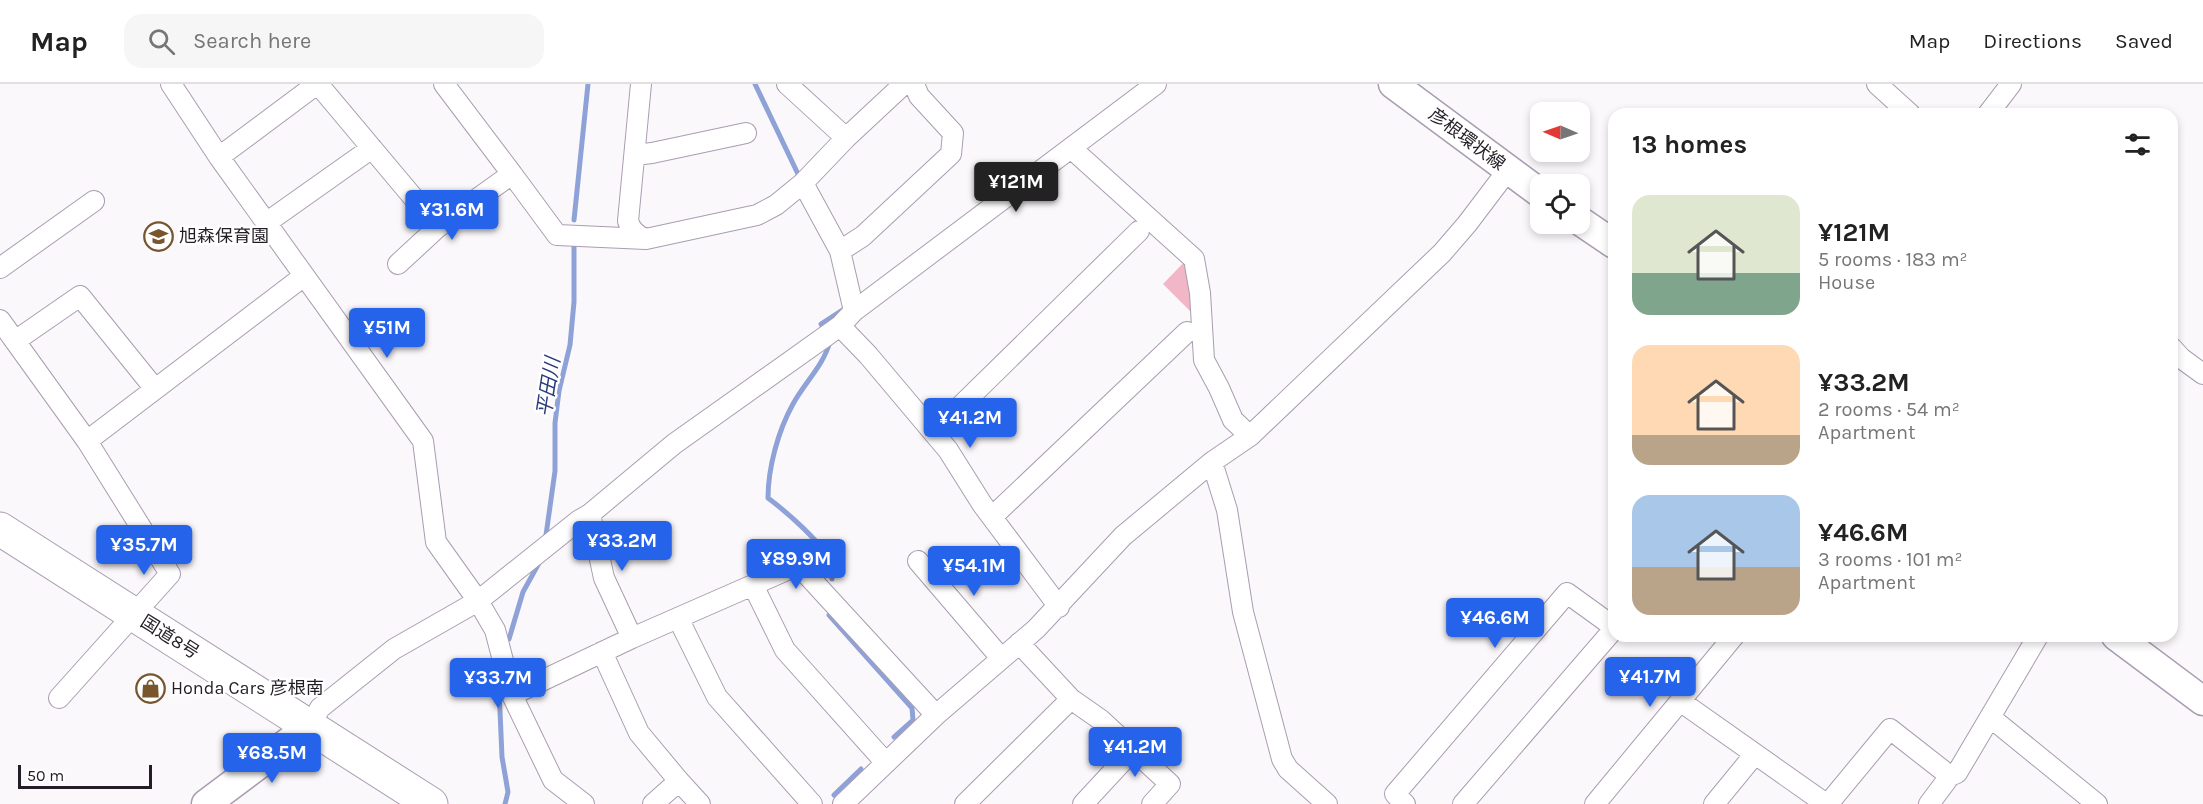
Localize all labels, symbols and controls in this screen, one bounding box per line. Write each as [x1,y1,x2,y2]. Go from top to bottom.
search box [124,14,544,68]
text: Map [30,25,88,58]
icon: search [145,25,178,58]
text: Search here [193,28,311,54]
text: Map [1909,29,1950,53]
text: Directions [1983,29,2082,53]
text: Saved [2115,29,2173,53]
north arrow [1530,102,1590,162]
map controls [1530,102,1590,234]
street label: 彦根環状線 [1424,103,1510,175]
icon: filters [2121,128,2154,161]
text: 13 homes [1632,129,1747,160]
pin: ¥121M [974,162,1058,213]
text: ¥121M [988,170,1044,193]
button: locate [1530,174,1590,234]
pin: ¥31.6M [403,190,501,241]
text: ¥31.6M [419,198,485,221]
text: ¥121M [1818,217,1890,248]
icon: home [1680,219,1752,291]
school or university icon: 旭森保育園 [142,220,174,252]
place label: 旭森保育園 [179,225,269,247]
text: 5 rooms · 183 m² [1818,248,1968,271]
text: House [1818,271,1875,294]
pin: ¥51M [351,308,423,359]
text: ¥51M [363,316,411,339]
water label: 平田川 [532,354,565,419]
text: ¥33.2M [1818,367,1910,398]
icon: home [1680,369,1752,441]
pin: ¥41.2M [921,398,1019,449]
text: 2 rooms · 54 m² [1818,398,1960,421]
text: ¥41.2M [938,406,1002,429]
text: Apartment [1818,421,1916,444]
text: ¥46.6M [1818,517,1909,548]
icon: home [1680,519,1752,591]
pin: ¥33.2M [573,521,671,572]
pin: ¥35.7M [95,525,193,576]
text: ¥33.2M [587,529,657,552]
text: ¥35.7M [110,533,178,556]
pin: ¥89.9M [747,539,845,590]
pin: ¥54.1M [925,546,1023,597]
text: ¥89.9M [761,547,831,570]
text: 3 rooms · 101 m² [1818,548,1963,571]
text: ¥54.1M [942,554,1006,577]
text: Apartment [1818,571,1916,594]
pin: ¥46.6M [1446,598,1544,649]
text: ¥46.6M [1460,606,1530,629]
street label: 国道8号 [137,610,203,664]
pin: ¥41.7M [1601,657,1699,708]
pin: ¥33.7M [449,658,547,709]
text: ¥41.7M [1619,665,1681,688]
text: ¥33.7M [464,666,532,689]
shop icon: Honda Cars 彦根南 [134,672,166,704]
place label: Honda Cars 彦根南 [171,677,324,699]
pin: ¥41.2M [1086,727,1184,778]
pin: ¥68.5M [223,733,321,784]
text: ¥41.2M [1103,735,1167,758]
text: ¥68.5M [237,741,307,764]
scale bar [18,762,152,790]
text: 50 m [27,766,64,785]

